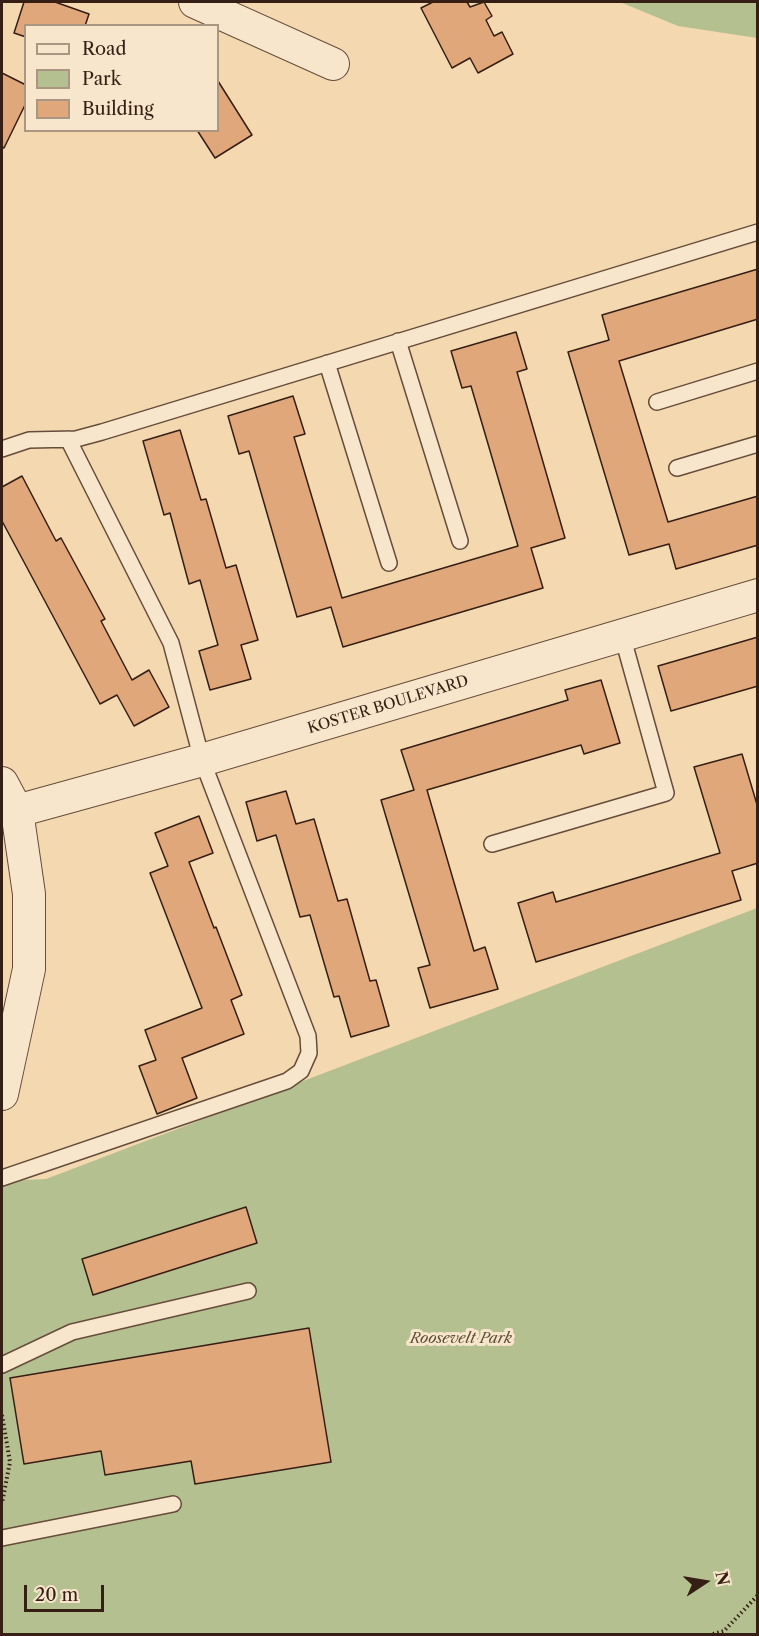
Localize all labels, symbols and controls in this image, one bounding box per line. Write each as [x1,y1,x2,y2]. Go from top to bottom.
legend [24,24,219,132]
text: Road [82,38,127,60]
text: Park [82,68,121,90]
text: Building [82,98,154,120]
street label: KOSTER BOULEVARD [305,672,471,738]
park label: Roosevelt Park [410,1330,512,1348]
north arrow [675,1552,735,1612]
text: N [711,1569,734,1587]
scale bar [27,1573,106,1611]
text: 20 m [35,1584,78,1606]

